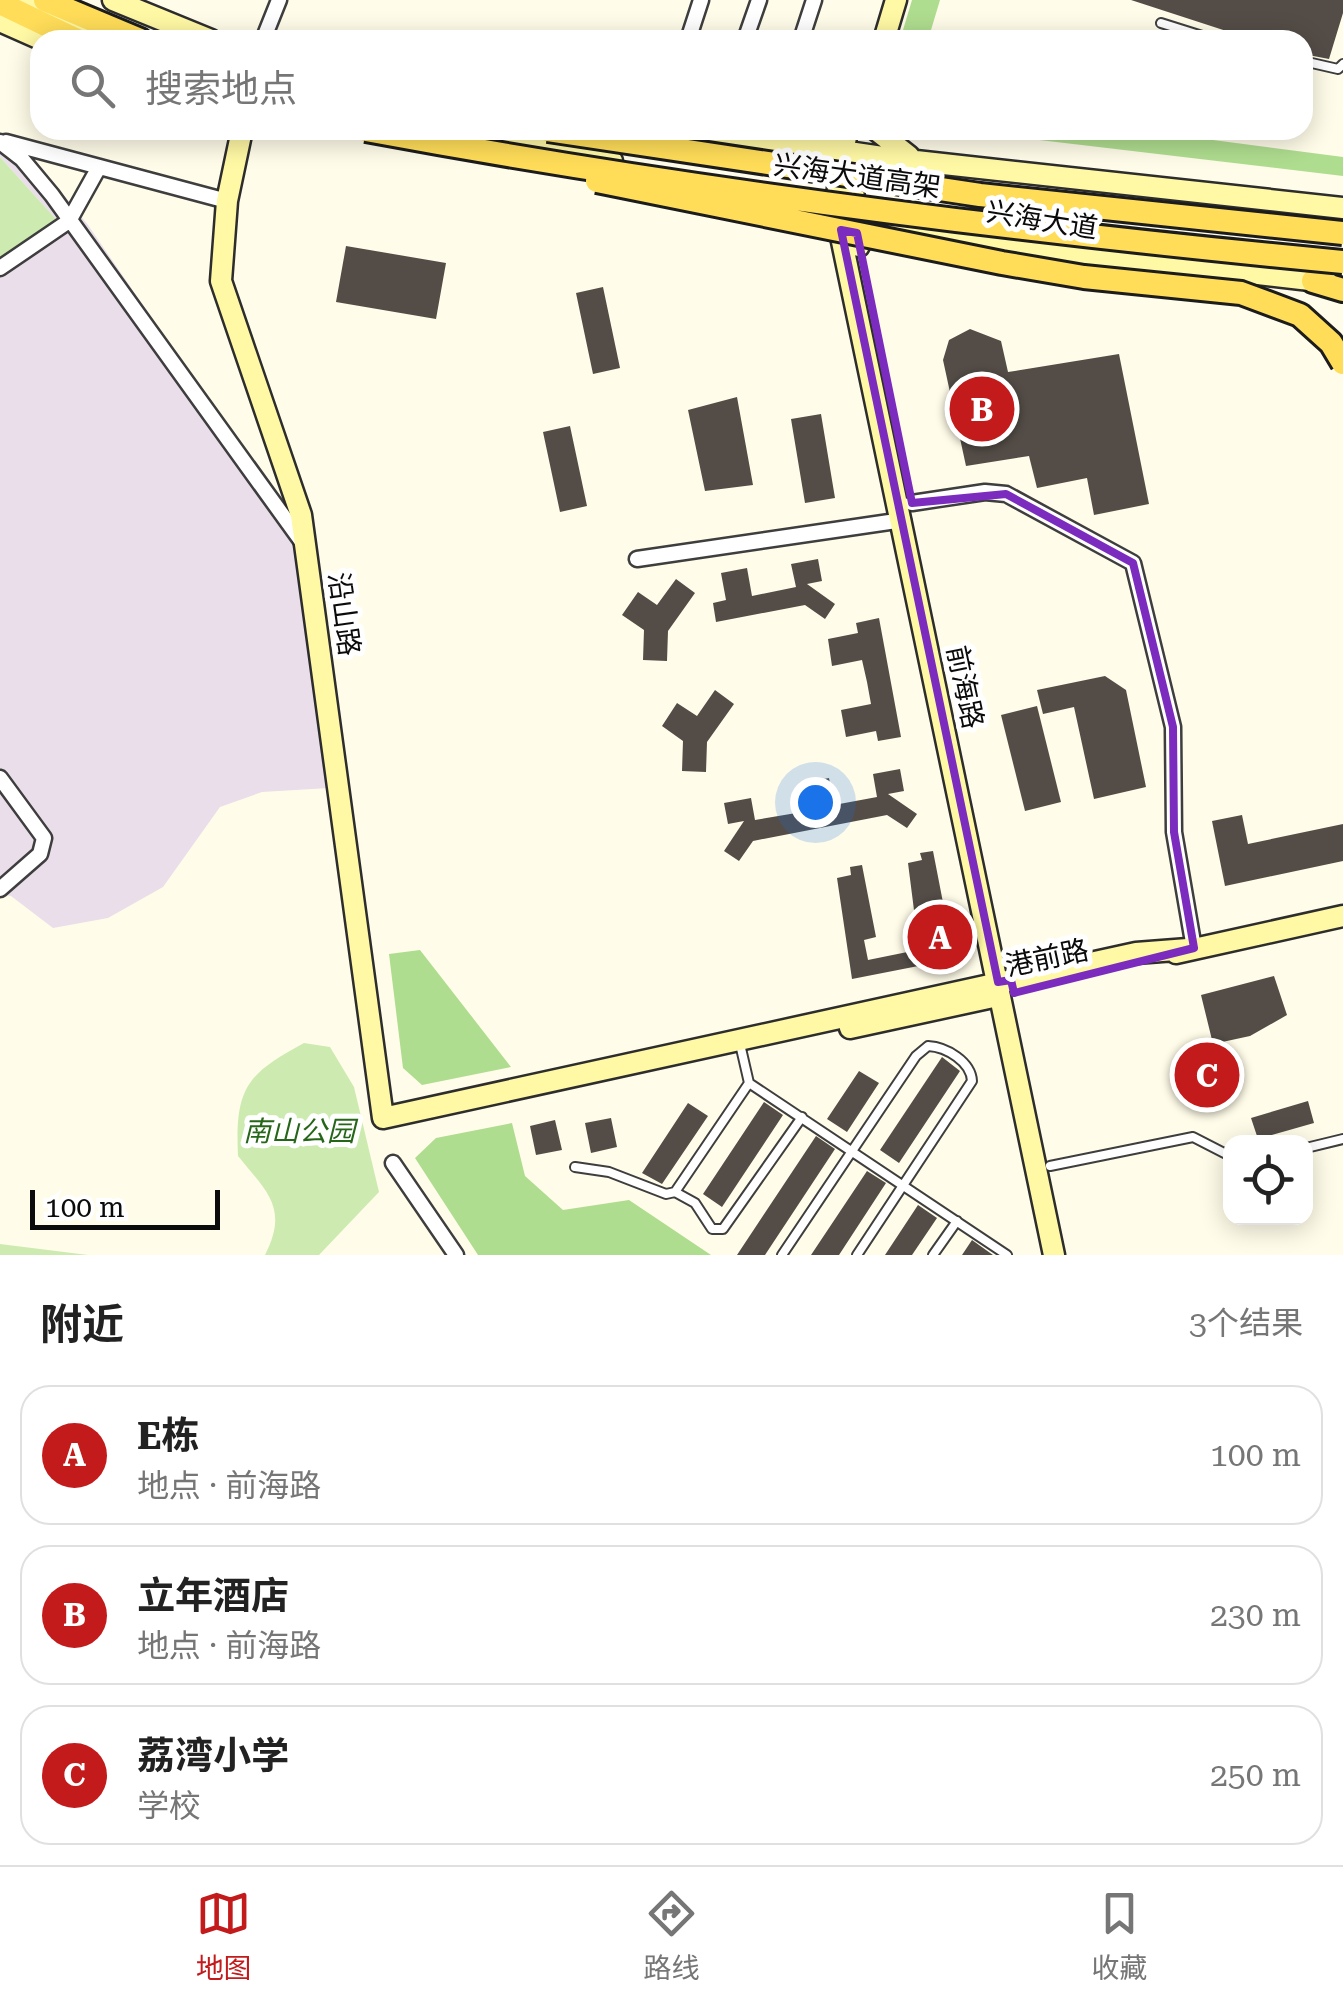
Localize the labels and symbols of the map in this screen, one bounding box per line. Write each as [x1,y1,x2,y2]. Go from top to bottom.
street label: 兴海大道高架 [772,148,942,204]
street label: 兴海大道 [984,195,1100,245]
pin: B [950,372,1014,446]
street label: 沿山路 [322,570,366,658]
street label: 前海路 [940,642,990,732]
your location [790,777,841,828]
pin: A [908,900,972,974]
street label: 港前路 [1002,933,1092,983]
pin: C [1174,1038,1240,1112]
park label: 南山公园 [243,1115,359,1148]
scale bar [30,1185,220,1230]

